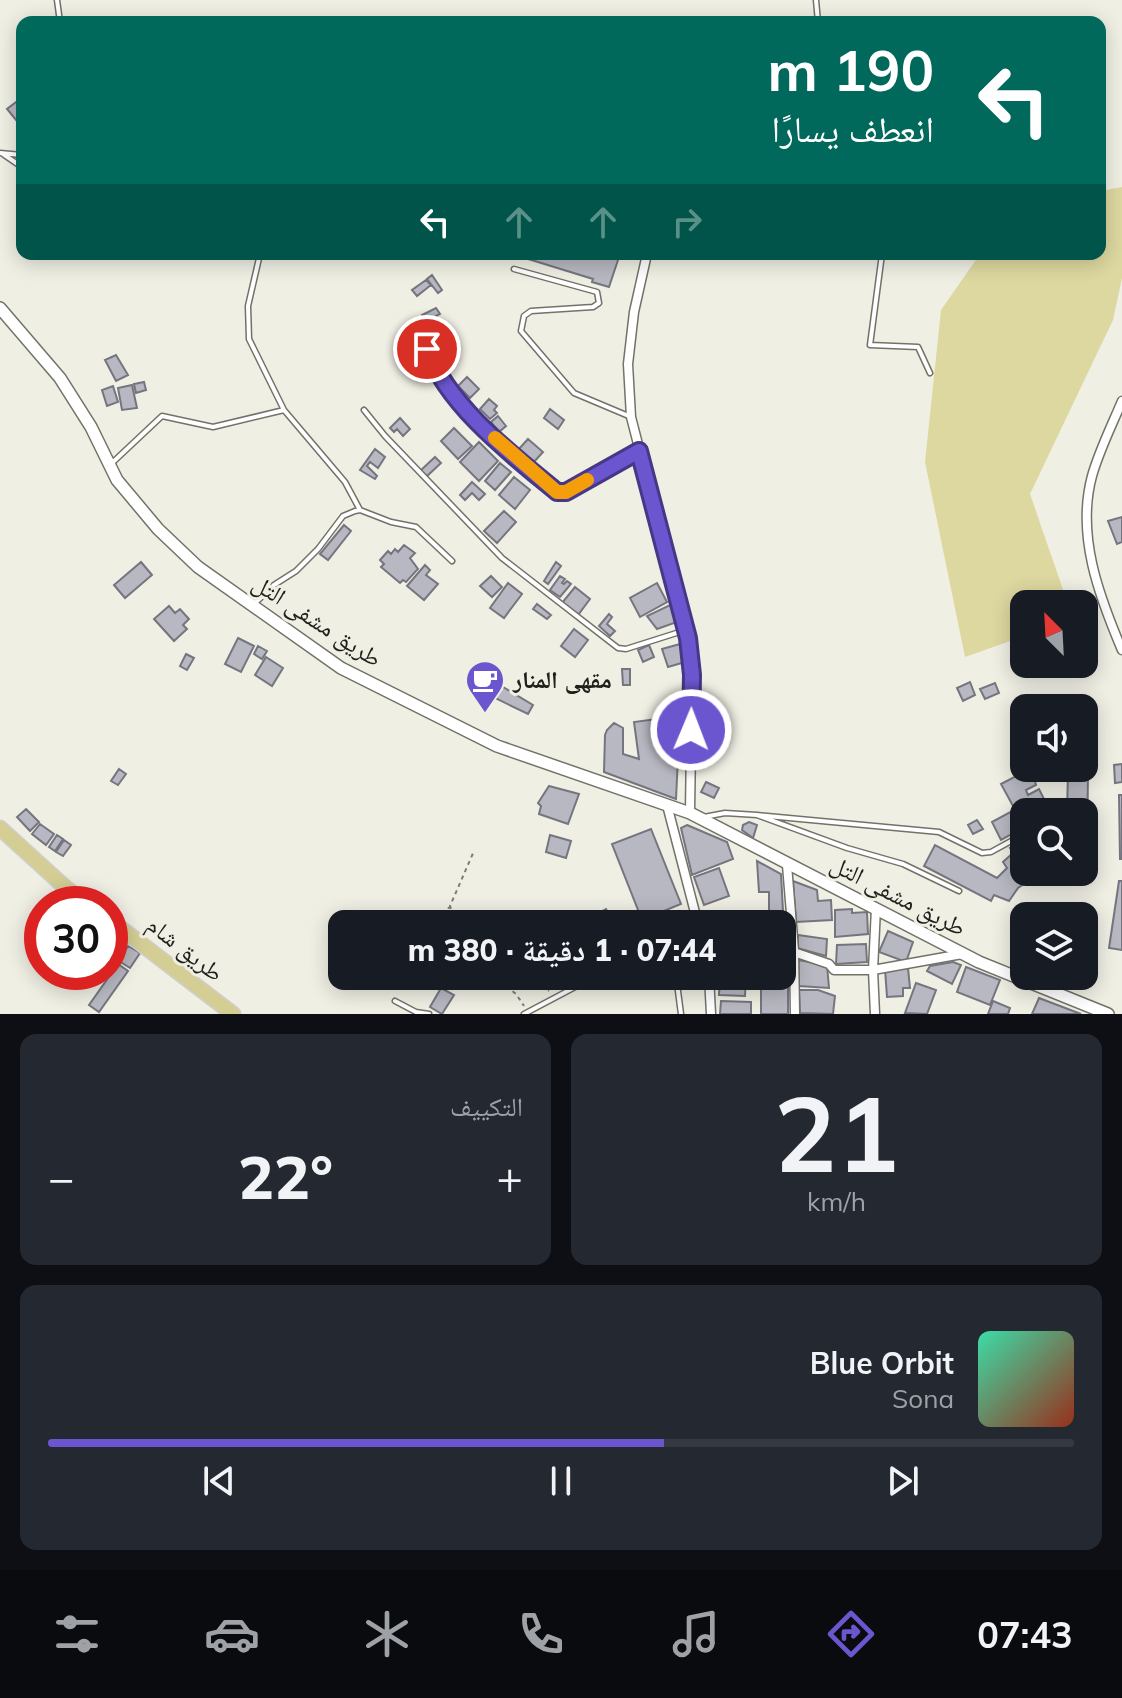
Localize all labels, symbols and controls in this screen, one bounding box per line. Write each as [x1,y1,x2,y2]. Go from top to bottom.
text: 190 m [767,35,934,105]
icon: left [962,48,1066,152]
text: انعطف يسارًا [771,106,934,151]
icon: left [413,200,457,244]
icon: ahead [497,200,541,244]
icon: ahead [581,200,625,244]
icon: right [665,200,709,244]
pin [393,315,461,383]
icon: arrive [405,327,449,371]
street label: طريق مشفى التل [247,567,388,673]
north arrow [1010,590,1098,678]
map controls [1010,590,1098,990]
cafe icon: مقهى المنار [464,659,506,714]
place label: مقهى المنار [512,664,612,694]
position arrow [649,688,733,772]
button: sound [1010,694,1098,782]
button: search [1010,798,1098,886]
street label: طريق مشفى التل [826,848,971,942]
speed limit sign: 30 [24,886,128,990]
button: layers [1010,902,1098,990]
street label: طريق شام [140,909,230,989]
text: 07:44 · 1 دقيقة · 380 m [408,931,716,969]
text: 21 [774,1067,899,1198]
text: التكييف [450,1090,523,1123]
text: 22° [238,1139,333,1214]
text: − [48,1150,74,1205]
text: + [497,1150,523,1205]
text: km/h [807,1185,866,1218]
text: Blue Orbit [810,1344,954,1382]
text: Sona [892,1382,954,1415]
icon: previous [197,1459,241,1503]
icon: pause [539,1459,583,1503]
icon: next [881,1459,925,1503]
icon: filters [49,1606,105,1662]
icon: car [204,1606,260,1662]
icon: climate [359,1606,415,1662]
icon: phone [513,1606,569,1662]
icon: music [668,1606,724,1662]
icon: directions [823,1606,879,1662]
text: 07:43 [977,1612,1073,1657]

